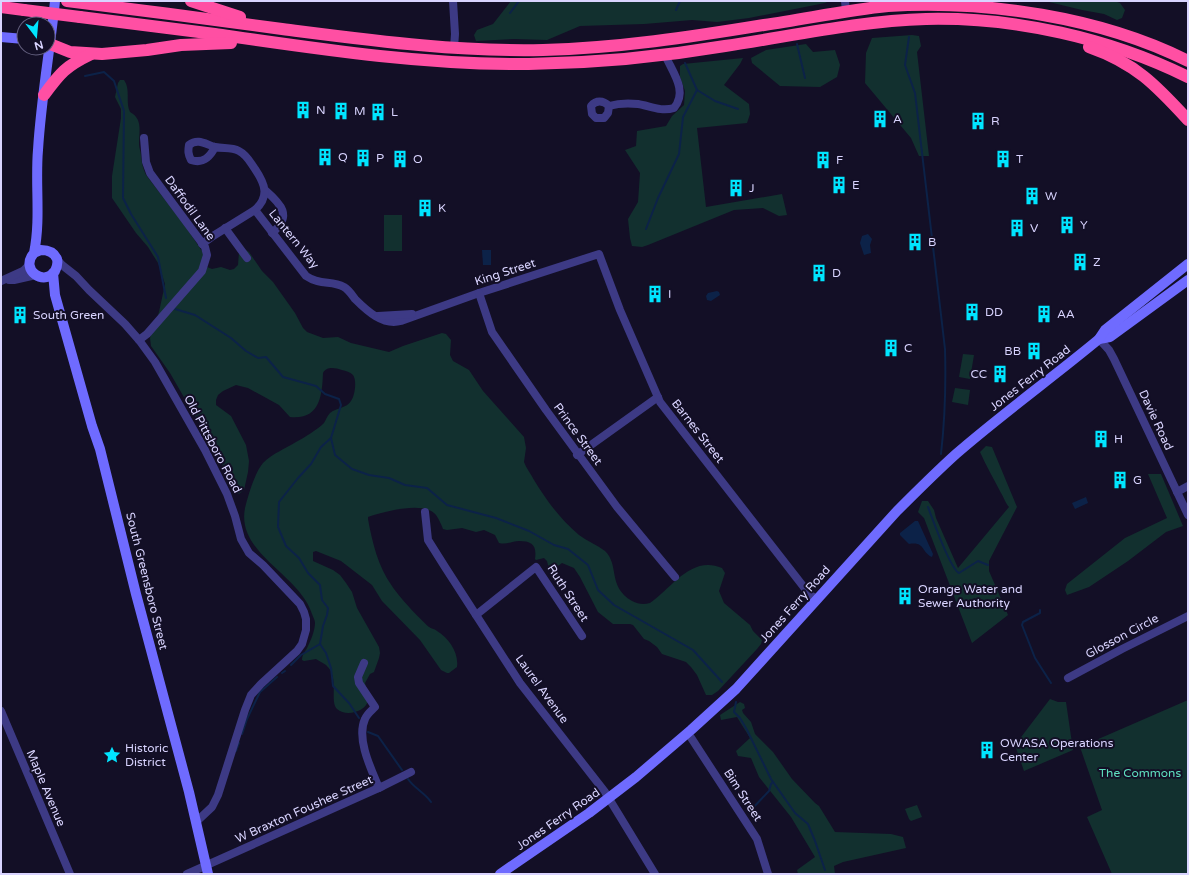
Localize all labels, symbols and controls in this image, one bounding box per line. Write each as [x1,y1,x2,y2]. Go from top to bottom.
north arrow [16,16,56,56]
text: N [33,38,45,53]
building icon: N [293,100,313,120]
building icon: M [331,101,351,121]
building icon: L [368,102,388,122]
place label: N [316,103,326,117]
place label: M [354,104,366,118]
place label: L [391,105,398,119]
building icon: A [870,109,890,129]
building icon: R [968,111,988,131]
place label: A [893,112,902,126]
place label: R [991,114,1000,128]
building icon: Q [315,147,335,167]
building icon: P [353,148,373,168]
building icon: O [390,149,410,169]
building icon: T [993,149,1013,169]
place label: Q [338,150,348,164]
building icon: F [813,150,833,170]
place label: P [376,151,384,165]
place label: O [413,152,423,166]
place label: T [1016,152,1024,166]
place label: F [836,153,843,167]
street label: Daffodil Lane [162,173,218,243]
building icon: E [829,175,849,195]
building icon: J [726,178,746,198]
place label: E [852,178,860,192]
place label: J [749,181,755,195]
building icon: W [1022,186,1042,206]
place label: W [1045,189,1057,203]
building icon: K [415,198,435,218]
place label: K [438,201,446,215]
street label: Lantern Way [266,207,322,272]
building icon: Y [1057,215,1077,235]
building icon: V [1007,218,1027,238]
place label: Y [1080,218,1088,232]
place label: V [1030,221,1039,235]
building icon: B [905,232,925,252]
place label: B [928,235,936,249]
building icon: Z [1070,252,1090,272]
street label: King Street [473,255,538,288]
place label: Z [1093,255,1101,269]
building icon: D [809,263,829,283]
place label: D [832,266,841,280]
building icon: I [645,284,665,304]
place label: I [668,287,671,301]
building icon: DD [962,302,982,322]
building icon: AA [1034,304,1054,324]
building icon: South Green [10,305,30,325]
place label: DD [985,305,1003,319]
place label: AA [1057,307,1075,321]
place label: South Green [33,308,104,322]
building icon: C [881,338,901,358]
place label: C [904,341,912,355]
building icon: BB [1024,341,1044,361]
street label: Jones Ferry Road [987,342,1073,414]
place label: BB [1004,344,1021,358]
building icon: CC [990,364,1010,384]
place label: CC [971,367,987,381]
street label: Davie Road [1136,388,1176,452]
street label: Old Pittsboro Road [181,393,245,495]
street label: Barnes Street [669,396,727,466]
street label: Prince Street [551,400,605,468]
building icon: H [1091,429,1111,449]
place label: H [1114,432,1123,446]
building icon: G [1110,470,1130,490]
place label: G [1133,473,1142,487]
street label: South Greensboro Street [123,511,171,652]
street label: Ruth Street [544,562,592,624]
street label: Jones Ferry Road [757,563,833,645]
place label: Orange Water and Sewer Authority [918,582,1023,610]
building icon: Orange Water and Sewer Authority [895,586,915,606]
street label: Glosson Circle [1083,611,1161,661]
street label: Laurel Avenue [512,652,572,726]
place label: OWASA Operations Center [1000,736,1114,764]
building icon: OWASA Operations Center [977,740,997,760]
place label: Historic District [125,741,168,769]
place icon: Historic District [102,745,122,765]
street label: Maple Avenue [24,748,68,829]
street label: Bim Street [721,766,765,824]
park label: The Commons [1099,766,1181,780]
street label: W Braxton Foushee Street [233,772,375,846]
street label: Jones Ferry Road [514,785,602,853]

